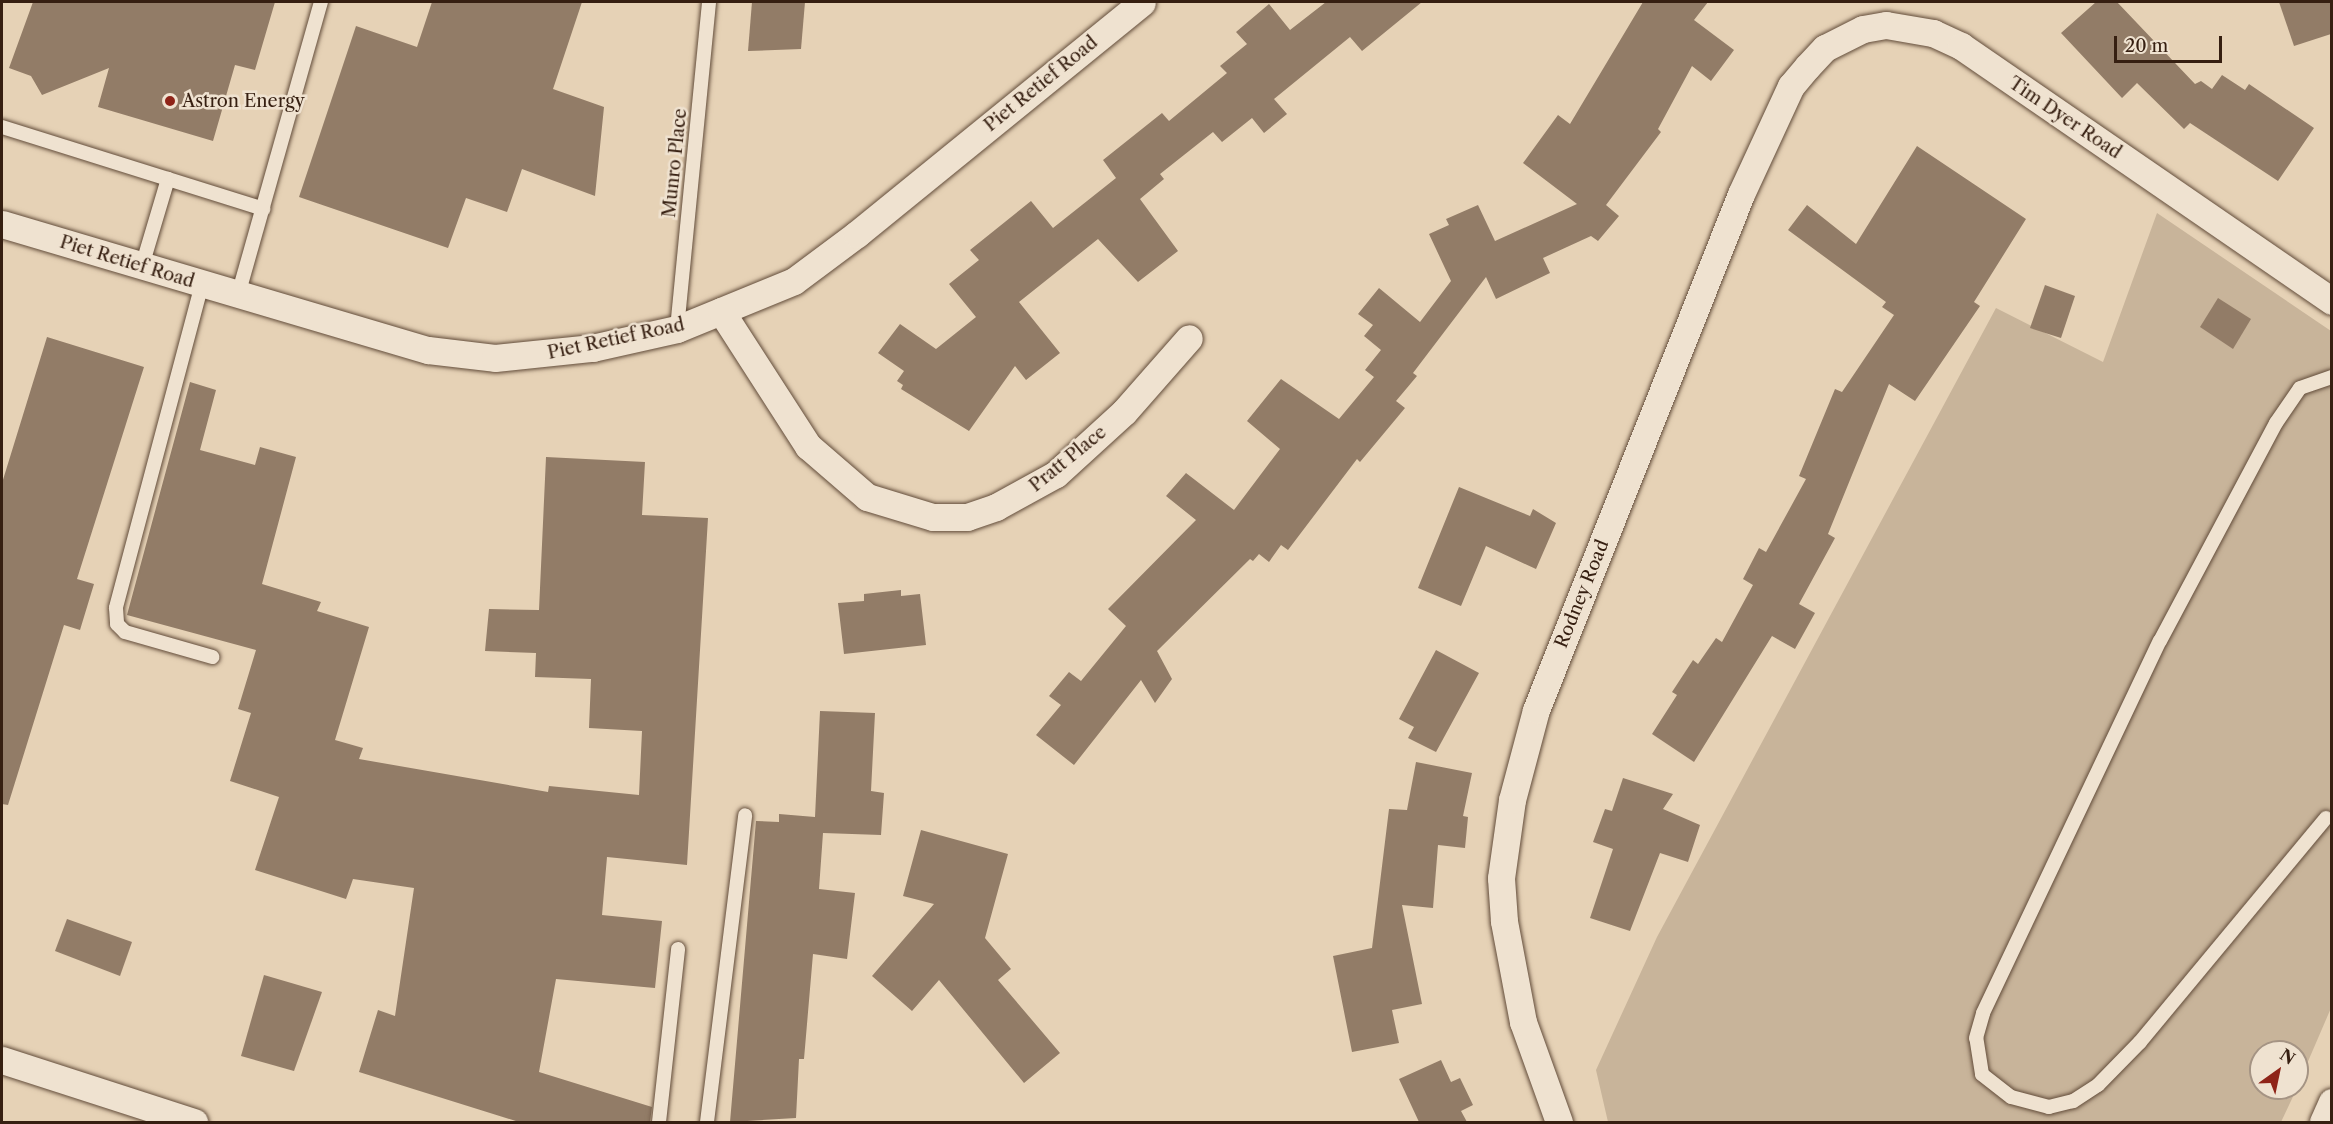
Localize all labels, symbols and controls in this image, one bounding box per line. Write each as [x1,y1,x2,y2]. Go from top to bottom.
scale bar [2117,24,2225,62]
street label: Piet Retief Road [980,32,1102,136]
text: 20 m [2125,35,2168,57]
street label: Tim Dyer Road [2005,72,2125,164]
place label: Astron Energy [182,90,305,112]
marker: Astron Energy [163,94,177,108]
street label: Munro Place [659,107,691,219]
street label: Piet Retief Road [57,231,197,293]
street label: Piet Retief Road [546,314,686,364]
street label: Pratt Place [1025,421,1111,497]
street label: Rodney Road [1550,536,1614,652]
north arrow [2249,1040,2309,1100]
text: N [2276,1044,2299,1069]

